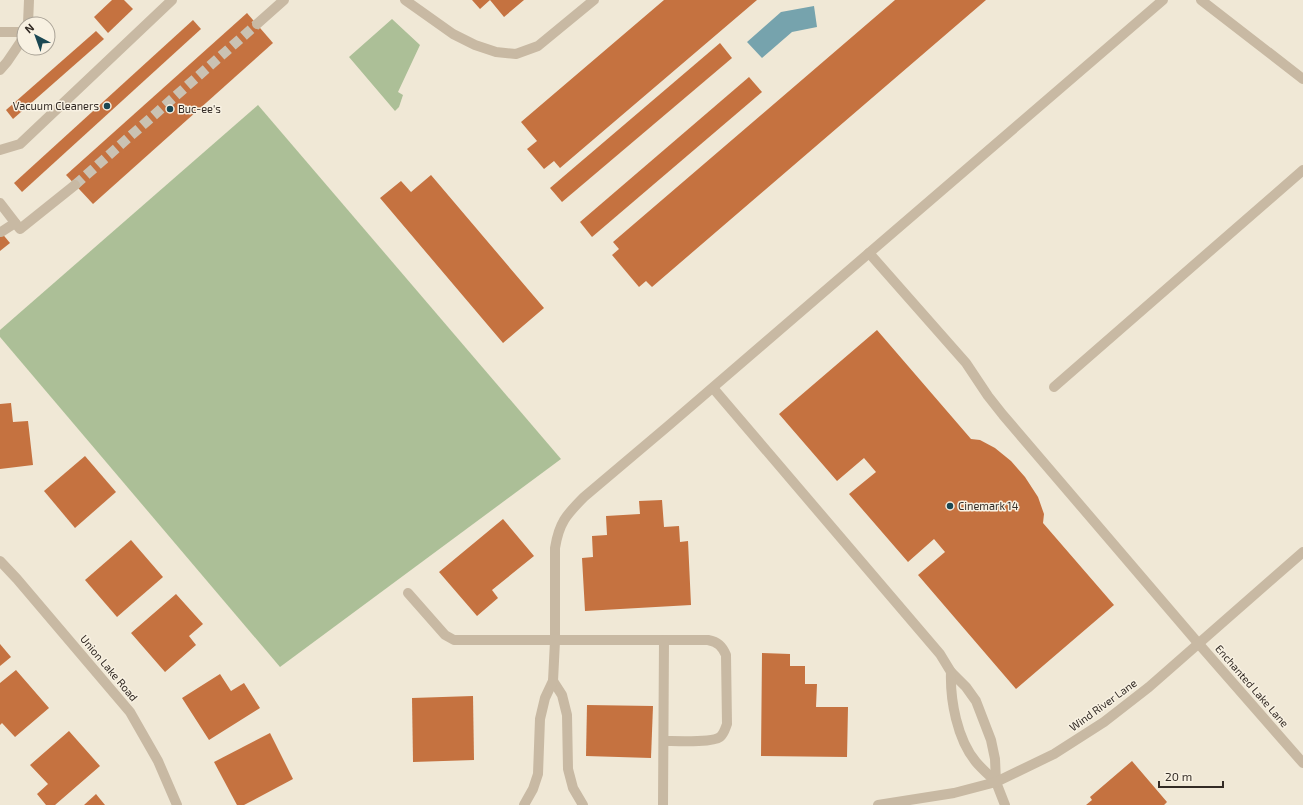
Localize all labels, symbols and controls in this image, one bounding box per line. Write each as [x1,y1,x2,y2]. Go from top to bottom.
north arrow [16,16,56,56]
text: N [22,21,36,36]
place label: Vacuum Cleaners [13,99,99,112]
marker: Vacuum Cleaners [102,101,112,111]
place label: Buc-ee's [178,102,221,115]
marker: Buc-ee's [165,104,175,114]
place label: Cinemark 14 [958,499,1019,512]
marker: Cinemark 14 [945,501,955,511]
street label: Union Lake Road [78,632,141,703]
street label: Enchanted Lake Lane [1213,642,1292,730]
street label: Wind River Lane [1066,676,1139,733]
scale bar [1159,763,1223,789]
text: 20 m [1165,769,1192,783]

